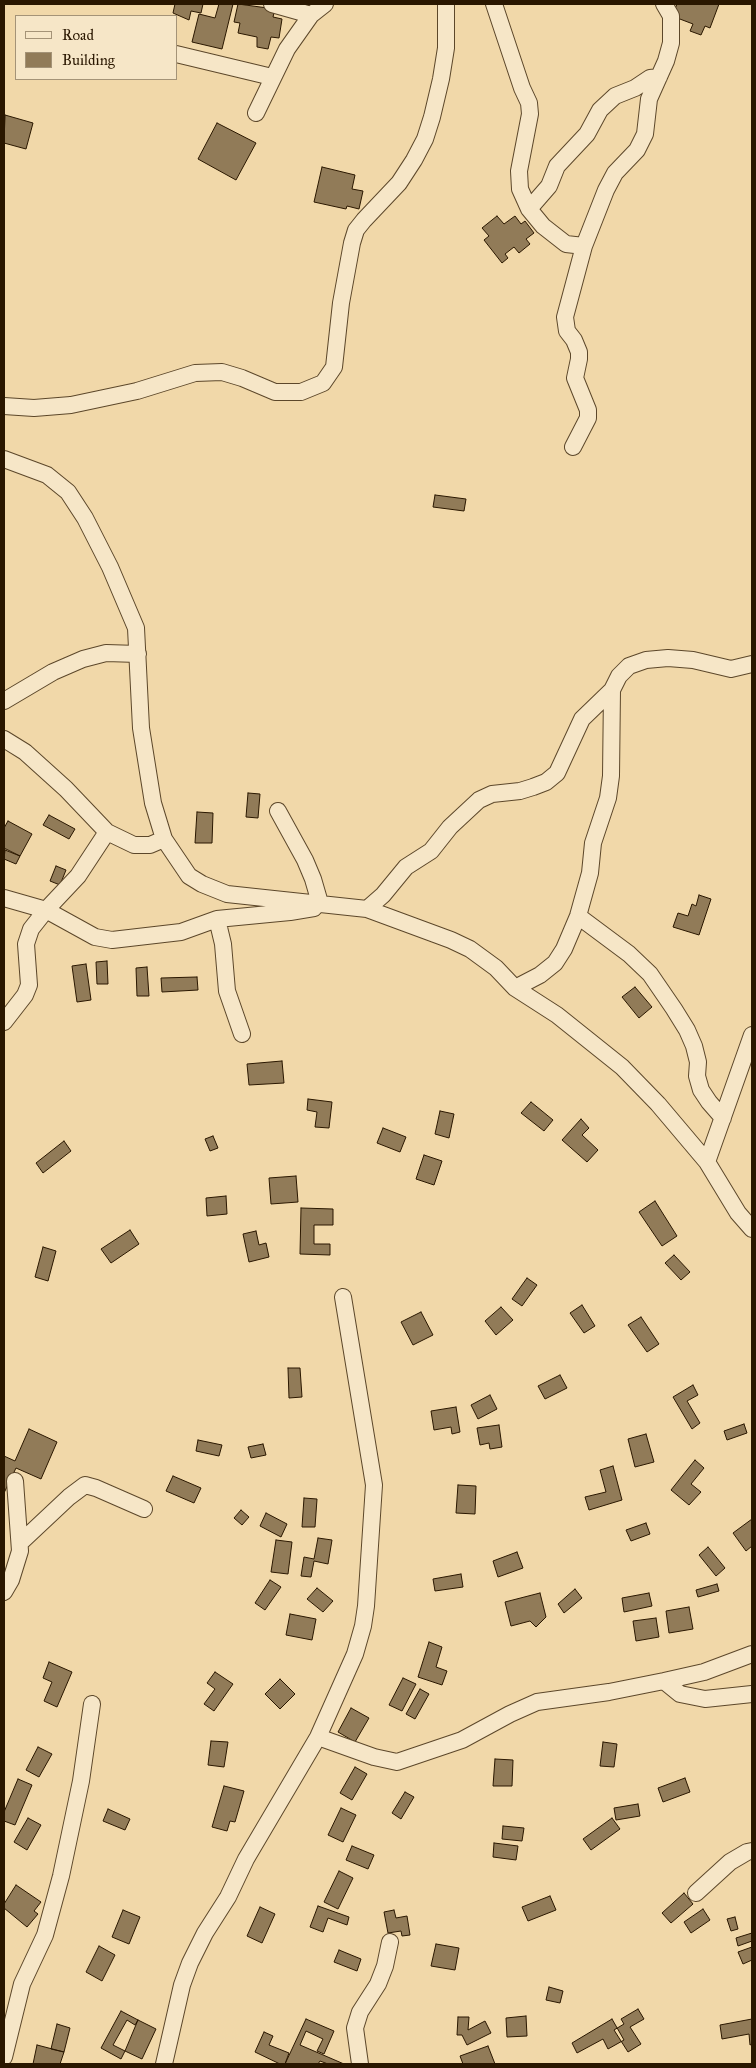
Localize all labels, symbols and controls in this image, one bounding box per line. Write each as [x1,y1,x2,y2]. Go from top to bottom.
legend [15,15,178,80]
text: Road [62,26,94,44]
text: Building [62,51,115,69]

